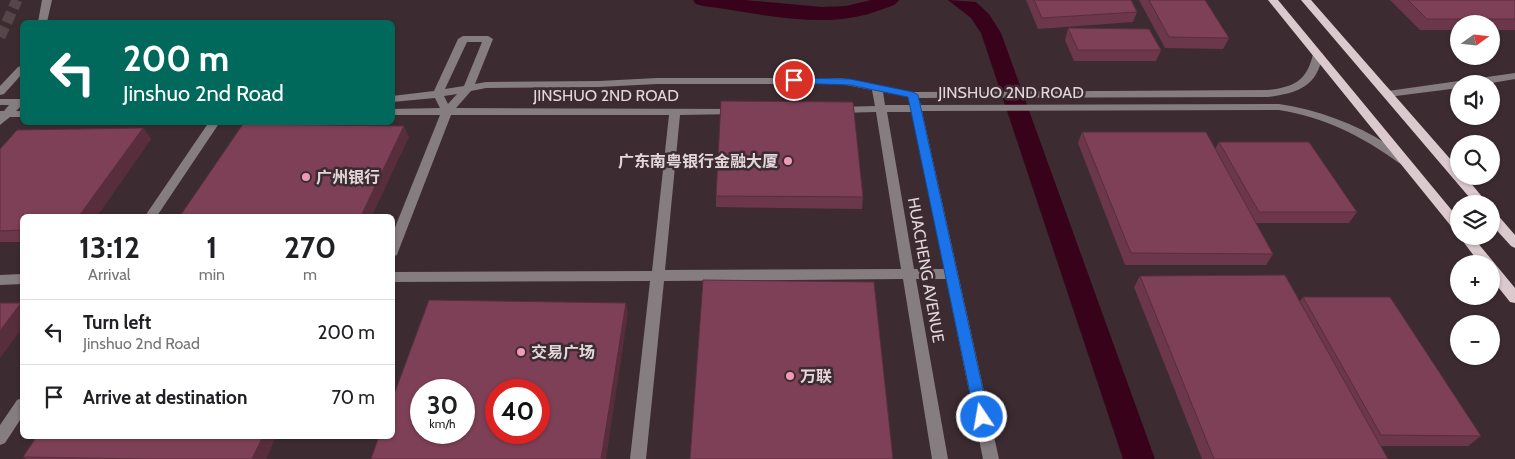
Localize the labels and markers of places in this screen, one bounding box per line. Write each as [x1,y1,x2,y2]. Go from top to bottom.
pin [773,59,815,101]
place label: 广东南粤银行金融大厦 [618,152,778,171]
marker: 广东南粤银行金融大厦 [782,155,794,167]
place label: 广州银行 [316,168,380,187]
marker: 广州银行 [300,171,312,183]
place label: 交易广场 [531,343,595,362]
marker: 交易广场 [515,346,527,358]
place label: 万联 [800,367,832,386]
marker: 万联 [784,370,796,382]

